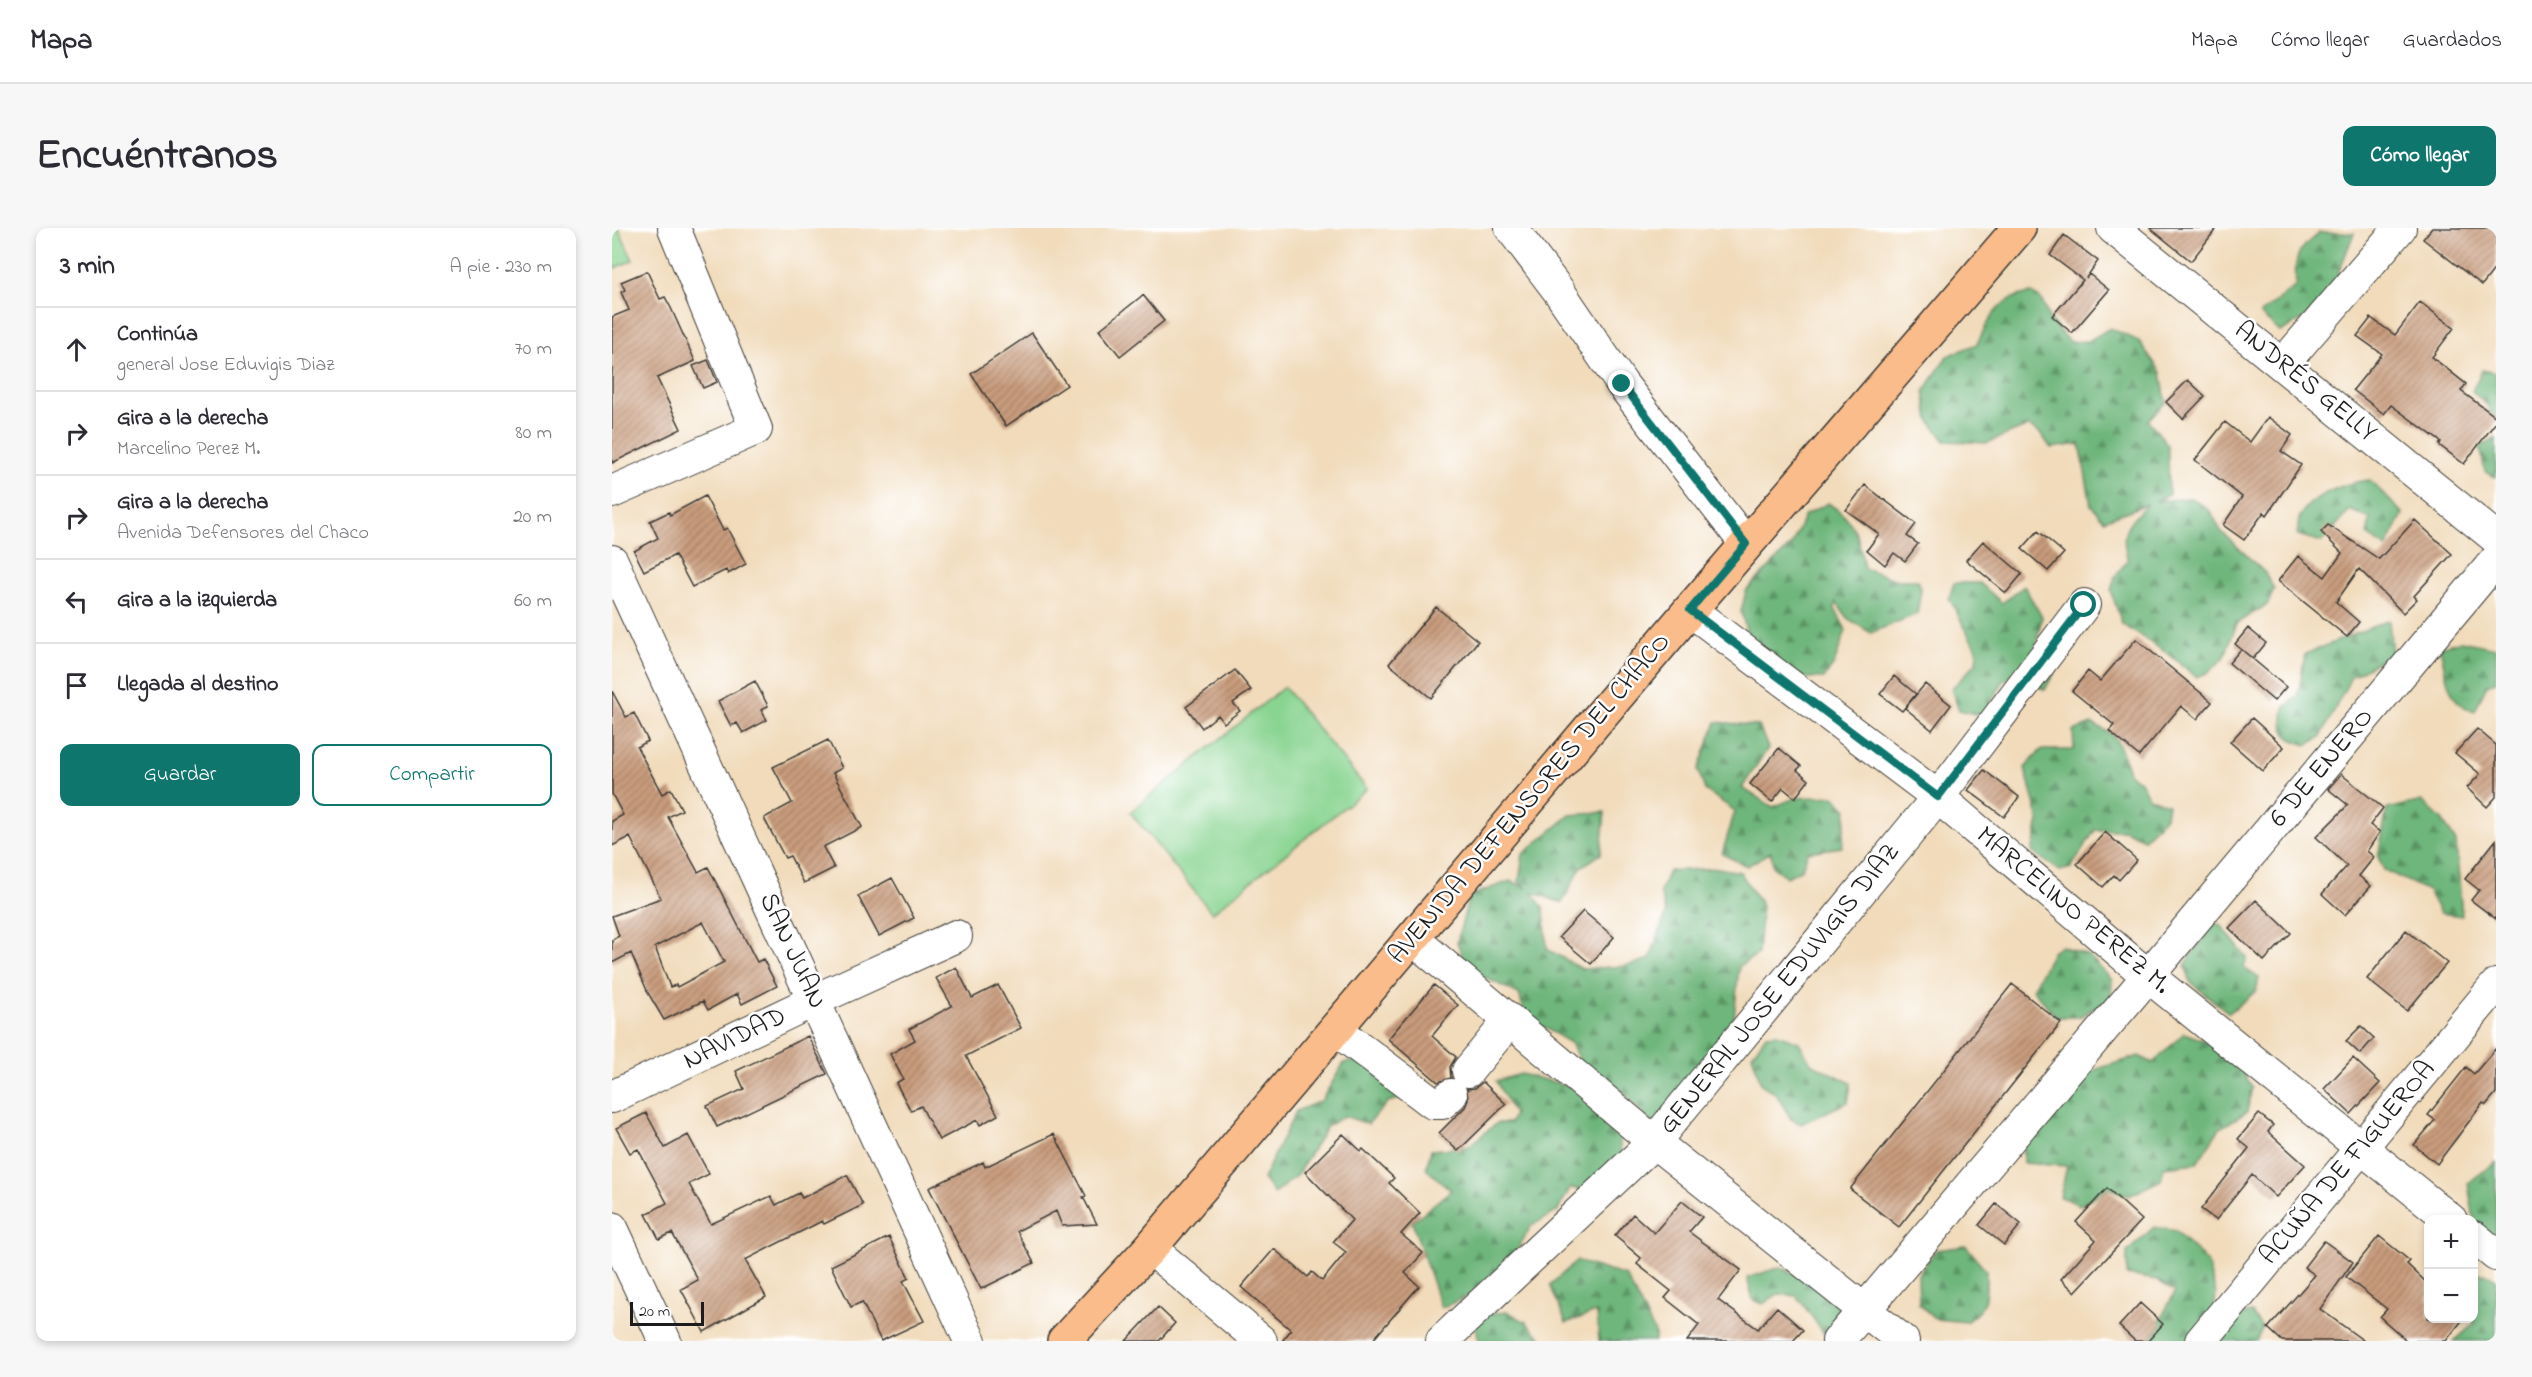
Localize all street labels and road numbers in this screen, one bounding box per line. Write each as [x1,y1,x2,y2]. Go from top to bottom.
street label: ANDRÉS GELLY [2225,312,2385,452]
street label: AVENIDA DEFENSORES DEL CHACO [1379,625,1681,973]
street label: 6 DE ENERO [2260,700,2384,836]
street label: MARCELINO PEREZ M. [1967,818,2179,1004]
street label: GENERAL JOSE EDUVIGIS DIAZ [1650,835,1910,1143]
street label: SAN JUAN [748,887,836,1015]
street label: NAVIDAD [677,997,793,1081]
street label: ACUÑA DE FIGUEROA [2251,1052,2445,1274]

